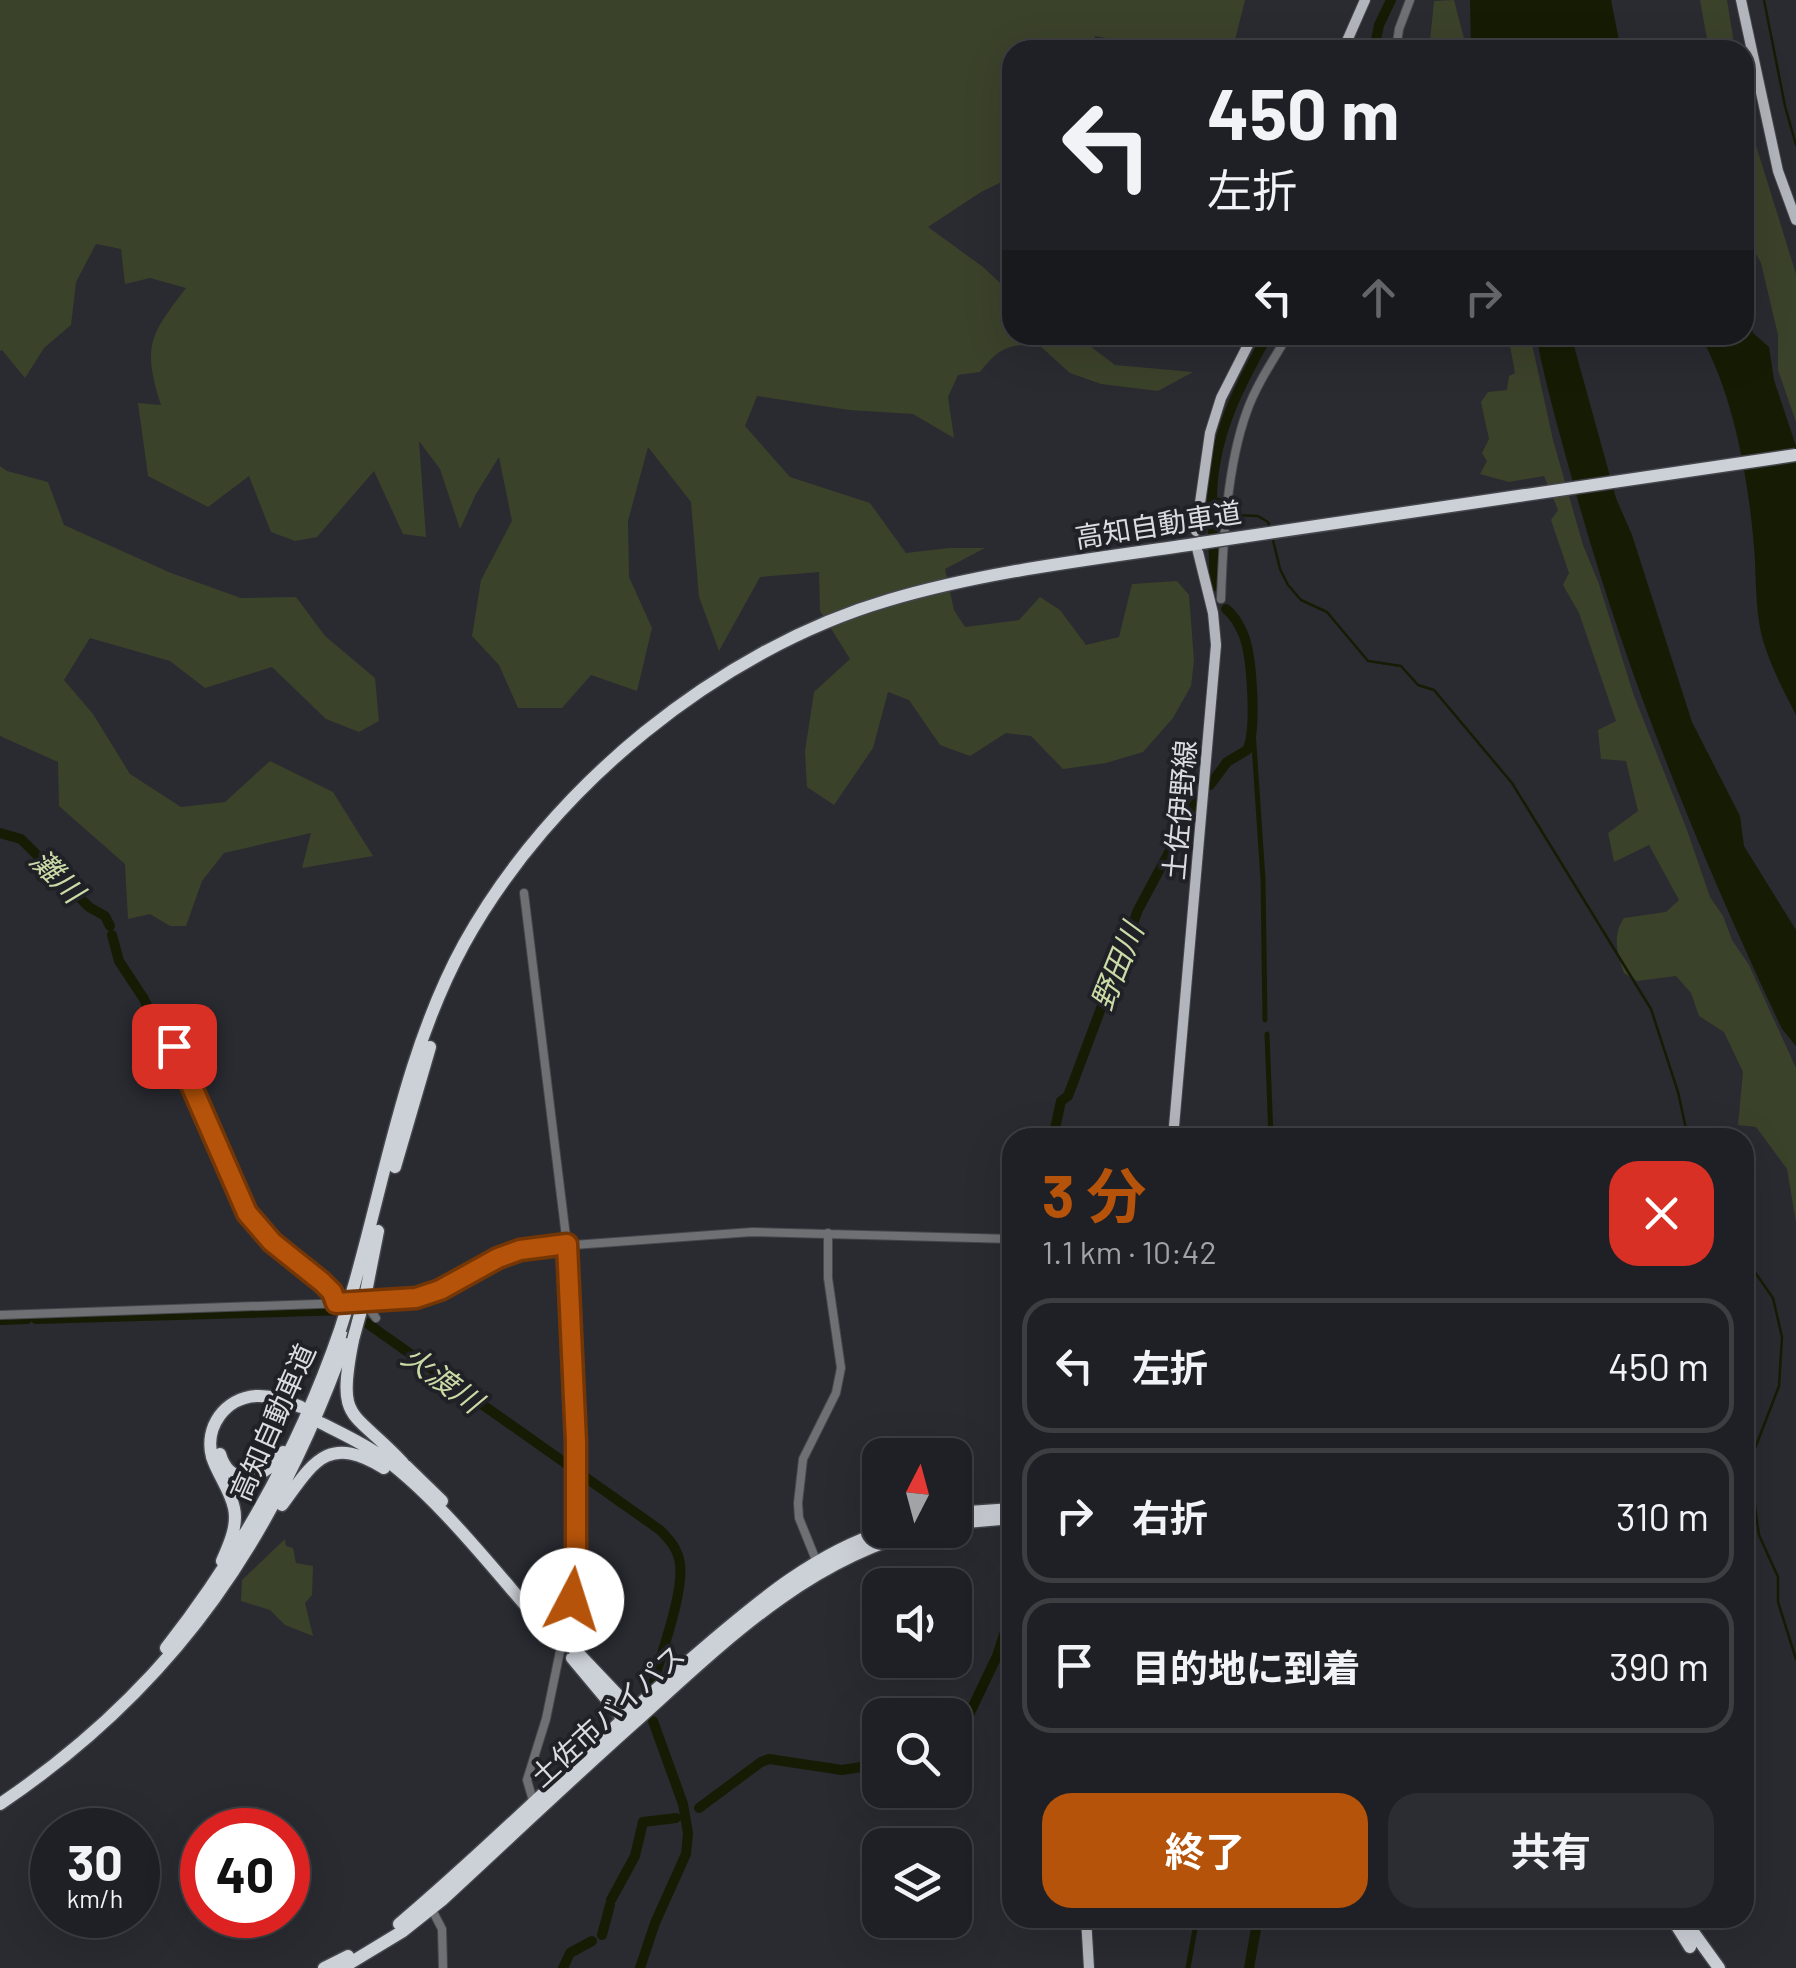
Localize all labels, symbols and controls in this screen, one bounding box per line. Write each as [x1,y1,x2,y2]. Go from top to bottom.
text: 450 m [1207,70,1399,154]
icon: left [1042,80,1172,210]
text: 左折 [1207,162,1297,216]
icon: left [1246,270,1301,325]
icon: ahead [1351,270,1406,325]
icon: right [1456,270,1511,325]
street label: 高知自動車道 [1072,494,1244,554]
street label: 土佐伊野線 [1156,739,1202,881]
water label: 灘川 [24,841,94,911]
water label: 野田川 [1082,915,1151,1014]
pin [132,1004,217,1089]
icon: arrive [147,1019,202,1074]
text: 3 分 [1042,1158,1146,1230]
button: close [1609,1161,1714,1266]
text: 1.1 km · 10:42 [1042,1232,1217,1270]
water label: 火渡川 [396,1337,492,1421]
street label: 高知自動車道 [222,1338,322,1506]
icon: left [1047,1338,1102,1393]
text: 450 m [1608,1343,1709,1389]
text: 左折 [1132,1344,1208,1390]
north arrow [862,1438,972,1548]
map controls [862,1438,972,1938]
icon: right [1047,1488,1102,1543]
text: 310 m [1616,1493,1709,1539]
text: 右折 [1132,1494,1208,1540]
position arrow [520,1548,624,1652]
button: sound [862,1568,972,1678]
street label: 土佐市バイパス [523,1637,691,1793]
icon: arrive [1047,1638,1102,1693]
text: 390 m [1609,1643,1709,1689]
text: 目的地に到着 [1132,1644,1360,1690]
button: search [862,1698,972,1808]
button: 終了 [1042,1793,1368,1908]
button: 共有 [1388,1793,1714,1908]
speed limit sign: 40 [180,1808,310,1938]
button: layers [862,1828,972,1938]
text: 30 [67,1831,123,1891]
text: km/h [67,1883,123,1913]

